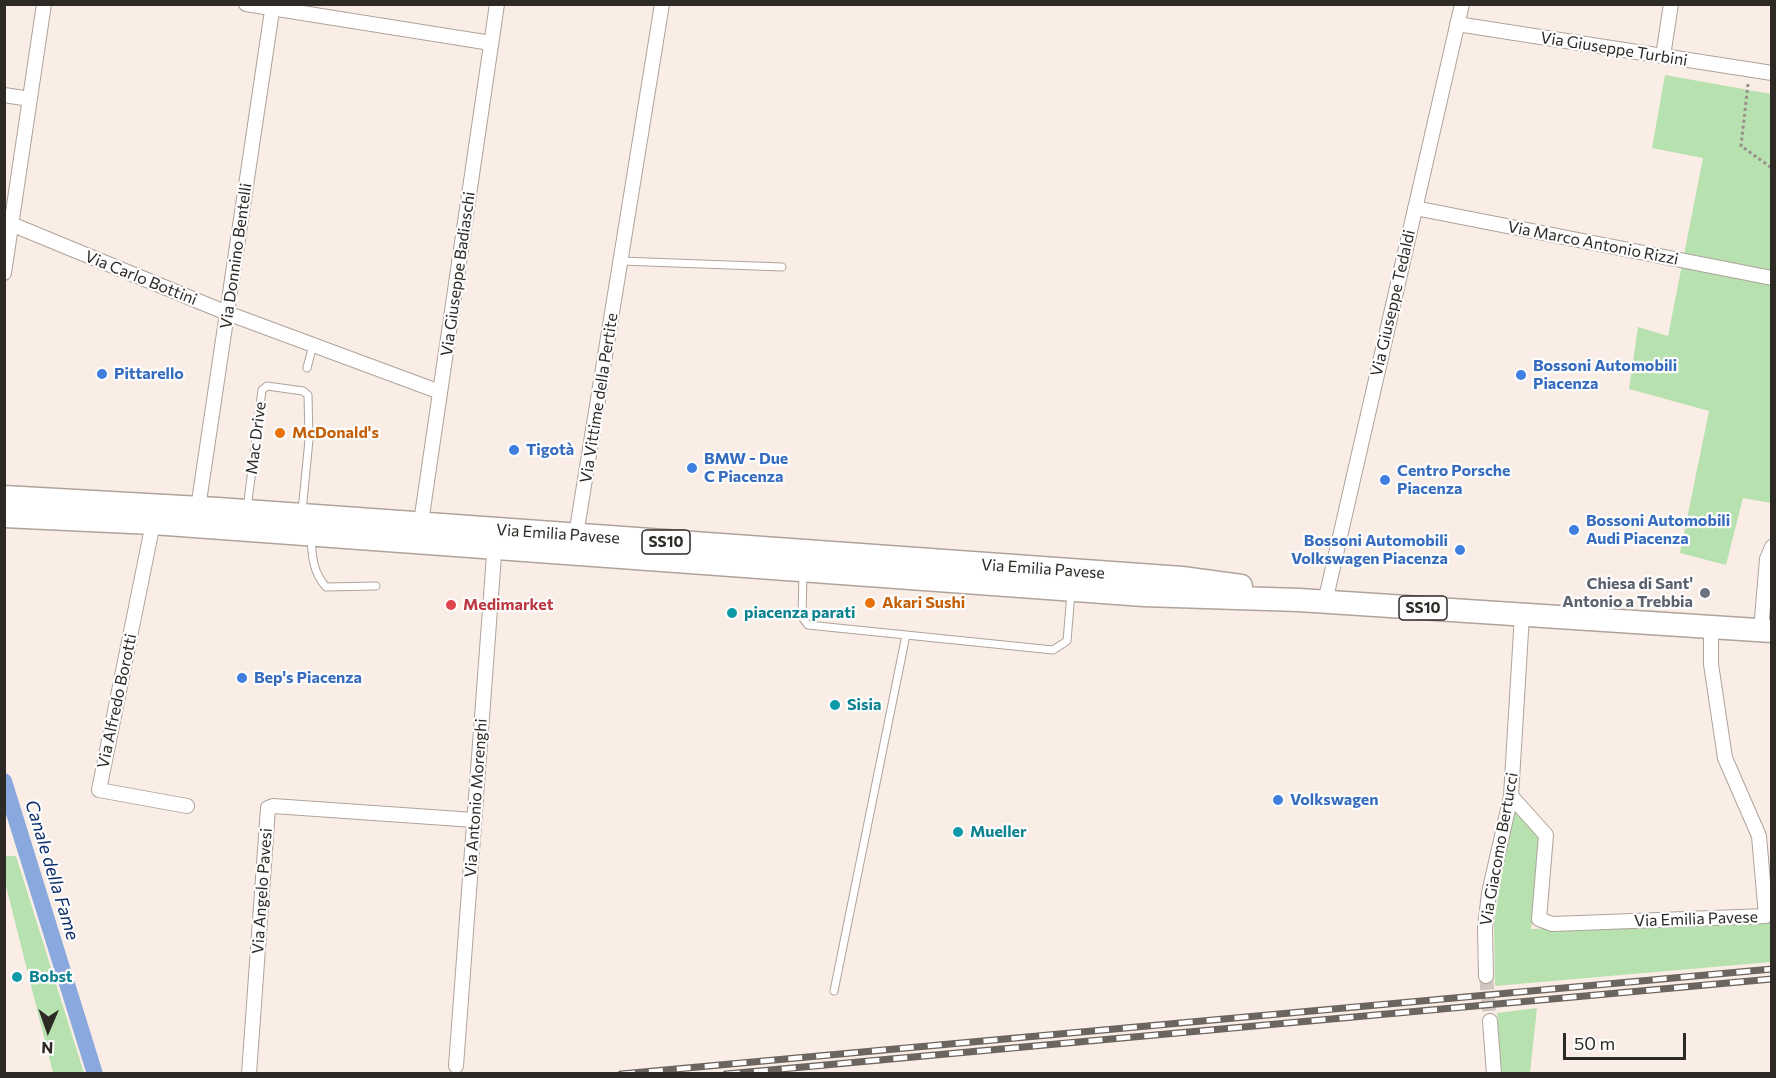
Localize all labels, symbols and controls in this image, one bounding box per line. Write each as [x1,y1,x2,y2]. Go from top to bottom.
street label: Via Giuseppe Turbini [1539,28,1689,70]
street label: Via Donnino Bentelli [216,182,256,330]
street label: Via Giuseppe Badiaschi [437,190,479,358]
street label: Via Marco Antonio Rizzi [1506,217,1680,269]
street label: Via Giuseppe Tedaldi [1367,228,1419,378]
street label: Via Carlo Bottini [82,247,200,309]
street label: Via Vittime della Pertite [576,312,622,484]
place label: Bossoni Automobili Piacenza [1533,356,1677,394]
place label: Pittarello [114,364,184,384]
marker: Pittarello [95,367,109,381]
marker: Bossoni Automobili Piacenza [1514,368,1528,382]
street label: Mac Drive [242,401,270,475]
place label: McDonald's [292,423,379,443]
marker: McDonald's [273,426,287,440]
place label: Tigotà [526,440,574,460]
marker: Tigotà [507,443,521,457]
place label: BMW - Due C Piacenza [704,449,788,487]
marker: BMW - Due C Piacenza [685,461,699,475]
place label: Centro Porsche Piacenza [1397,461,1510,499]
marker: Centro Porsche Piacenza [1378,473,1392,487]
place label: Bossoni Automobili Audi Piacenza [1586,511,1730,549]
street label: Via Emilia Pavese [495,520,621,548]
marker: Bossoni Automobili Audi Piacenza [1567,523,1581,537]
road number: SS10 [642,530,690,554]
place label: Bossoni Automobili Volkswagen Piacenza [1291,531,1448,569]
marker: Bossoni Automobili Volkswagen Piacenza [1453,543,1467,557]
street label: Via Emilia Pavese [980,555,1106,583]
place label: Chiesa di Sant' Antonio a Trebbia [1562,574,1693,612]
marker: Chiesa di Sant' Antonio a Trebbia [1698,586,1712,600]
place label: Akari Sushi [882,593,965,613]
place label: Medimarket [463,595,553,615]
marker: Akari Sushi [863,596,877,610]
road number: SS10 [1399,596,1447,620]
marker: Medimarket [444,598,458,612]
place label: piacenza parati [744,603,856,623]
marker: piacenza parati [725,606,739,620]
street label: Via Alfredo Borotti [93,632,141,770]
place label: Bep's Piacenza [254,668,362,688]
marker: Bep's Piacenza [235,671,249,685]
place label: Sisia [847,695,881,715]
marker: Sisia [828,698,842,712]
street label: Via Antonio Morenghi [461,718,491,878]
street label: Via Giacomo Bertucci [1476,771,1522,927]
place label: Volkswagen [1290,790,1379,810]
marker: Volkswagen [1271,793,1285,807]
water label: Canale della Fame [20,797,84,943]
place label: Mueller [970,822,1027,842]
marker: Mueller [951,825,965,839]
street label: Via Angelo Pavesi [248,827,276,955]
street label: Via Emilia Pavese [1634,907,1758,931]
place label: Bobst [29,967,73,987]
marker: Bobst [10,970,24,984]
north arrow [18,1000,78,1060]
scale bar [1566,1021,1689,1059]
text: 50 m [1574,1032,1615,1054]
text: N [41,1039,54,1058]

